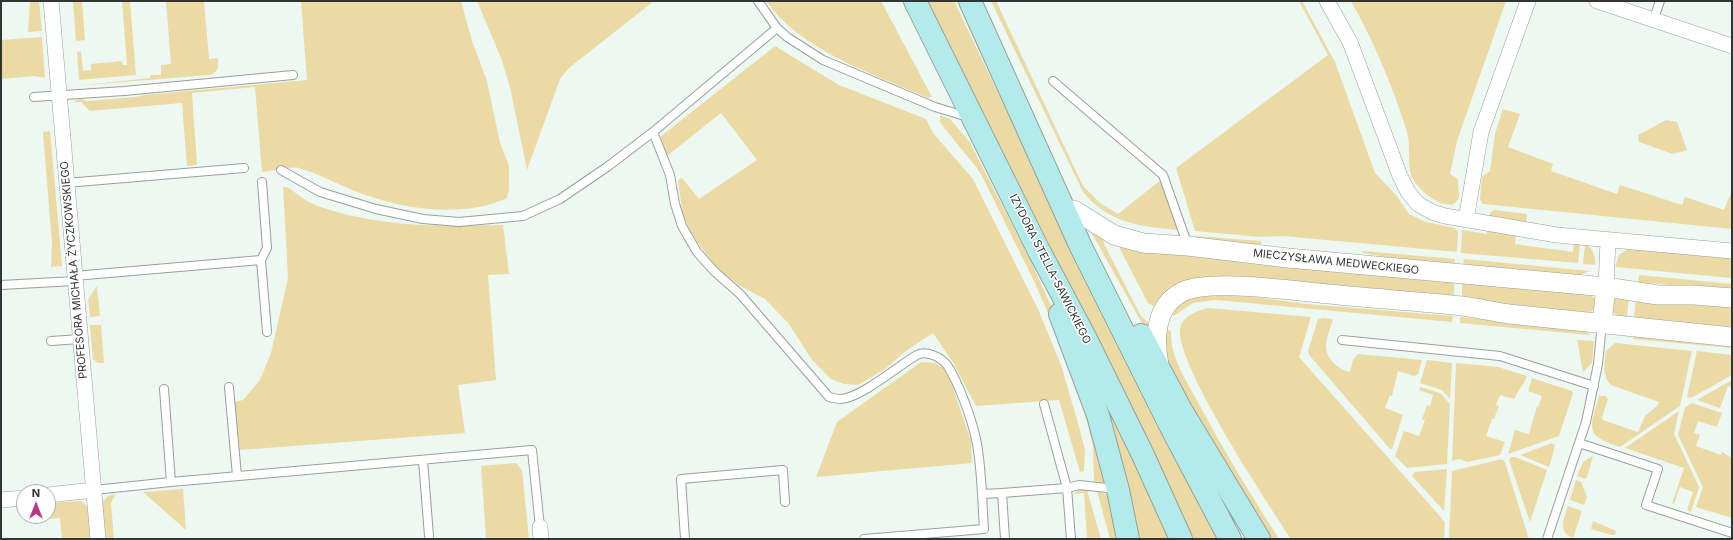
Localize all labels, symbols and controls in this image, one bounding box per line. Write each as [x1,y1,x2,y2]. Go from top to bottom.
street label: PROFESORA MICHAŁA ŻYCZKOWSKIEGO [58,161,90,379]
street label: IZYDORA STELLA-SAWICKIEGO [1006,192,1094,346]
street label: MIECZYSŁAWA MEDWECKIEGO [1252,247,1420,277]
north arrow [16,484,56,524]
text: N [32,486,40,500]

